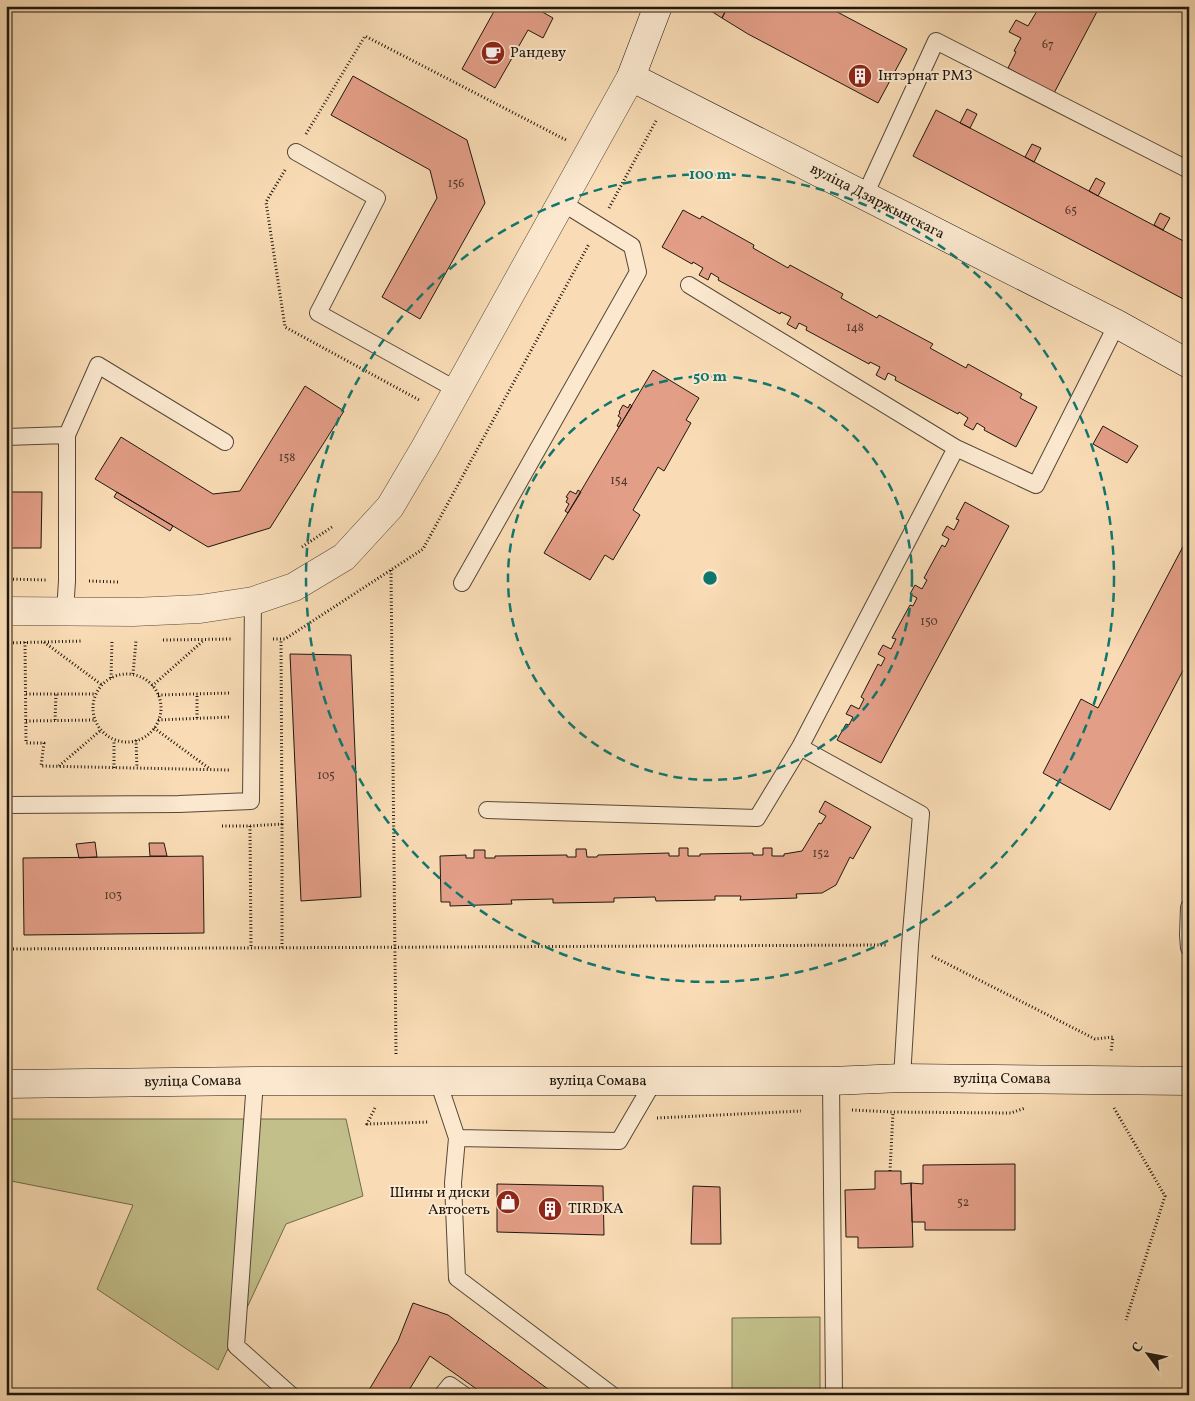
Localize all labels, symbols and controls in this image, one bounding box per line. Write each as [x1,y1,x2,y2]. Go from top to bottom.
house number: 67 [1042,37,1054,53]
cafe icon: Рандеву [480,40,506,66]
place label: Рандеву [510,43,566,64]
building icon: Інтэрнат РМЗ [847,63,873,89]
place label: Інтэрнат РМЗ [878,66,973,87]
street label: вуліца Дзяржынскага [806,159,948,245]
text: 100 m [689,165,732,186]
house number: 156 [448,176,464,192]
house number: 65 [1065,203,1077,219]
house number: 148 [846,320,864,336]
text: 50 m [693,367,727,388]
house number: 158 [279,450,295,466]
house number: 154 [610,473,628,489]
centre of rings [701,569,719,587]
house number: 150 [920,614,938,630]
house number: 105 [317,768,335,784]
house number: 152 [813,846,829,862]
house number: 103 [104,888,122,904]
street label: вуліца Сомава [953,1069,1051,1090]
street label: вуліца Сомава [144,1071,242,1093]
street label: вуліца Сомава [549,1071,647,1092]
place label: Шины и диски Автосеть [389,1183,490,1221]
shop icon: Шины и диски Автосеть [495,1189,521,1215]
house number: 52 [957,1195,969,1211]
building icon: TIRDKA [537,1196,563,1222]
place label: TIRDKA [568,1199,624,1220]
north arrow [1122,1328,1172,1378]
text: С [1128,1339,1149,1357]

